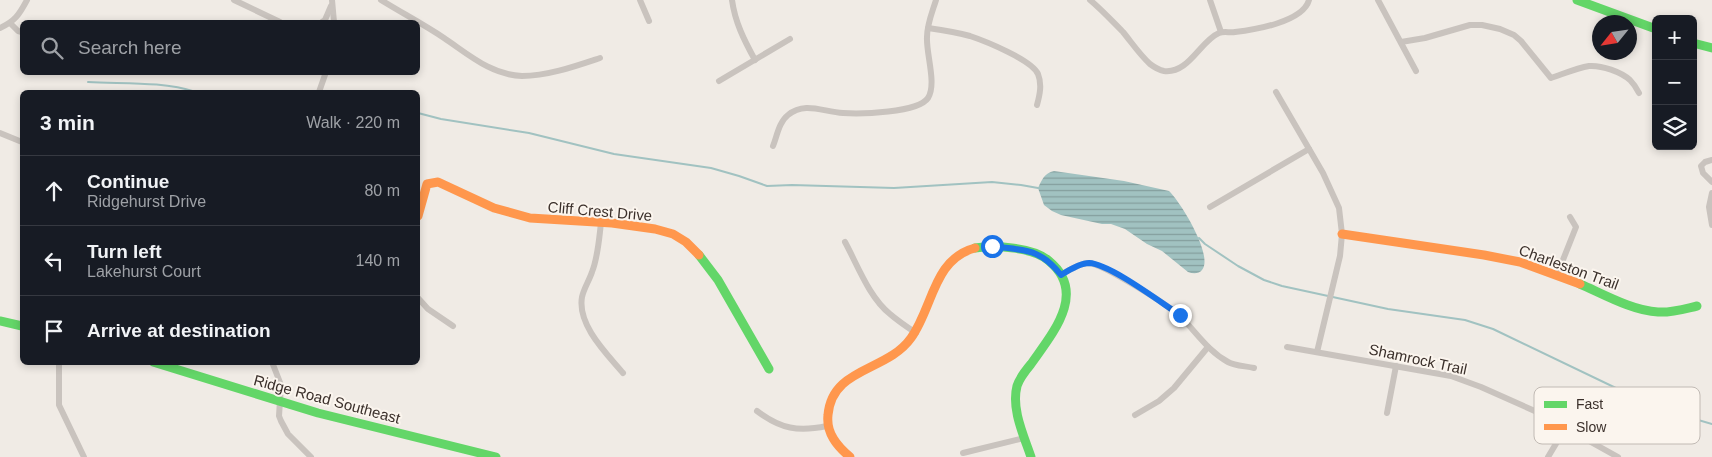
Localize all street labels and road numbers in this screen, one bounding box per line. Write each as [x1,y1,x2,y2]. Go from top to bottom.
street label: Cliff Crest Drive [547,198,653,224]
street label: Charleston Trail [1517,241,1621,293]
street label: Shamrock Trail [1367,340,1469,378]
street label: Ridge Road Southeast [252,371,403,427]

